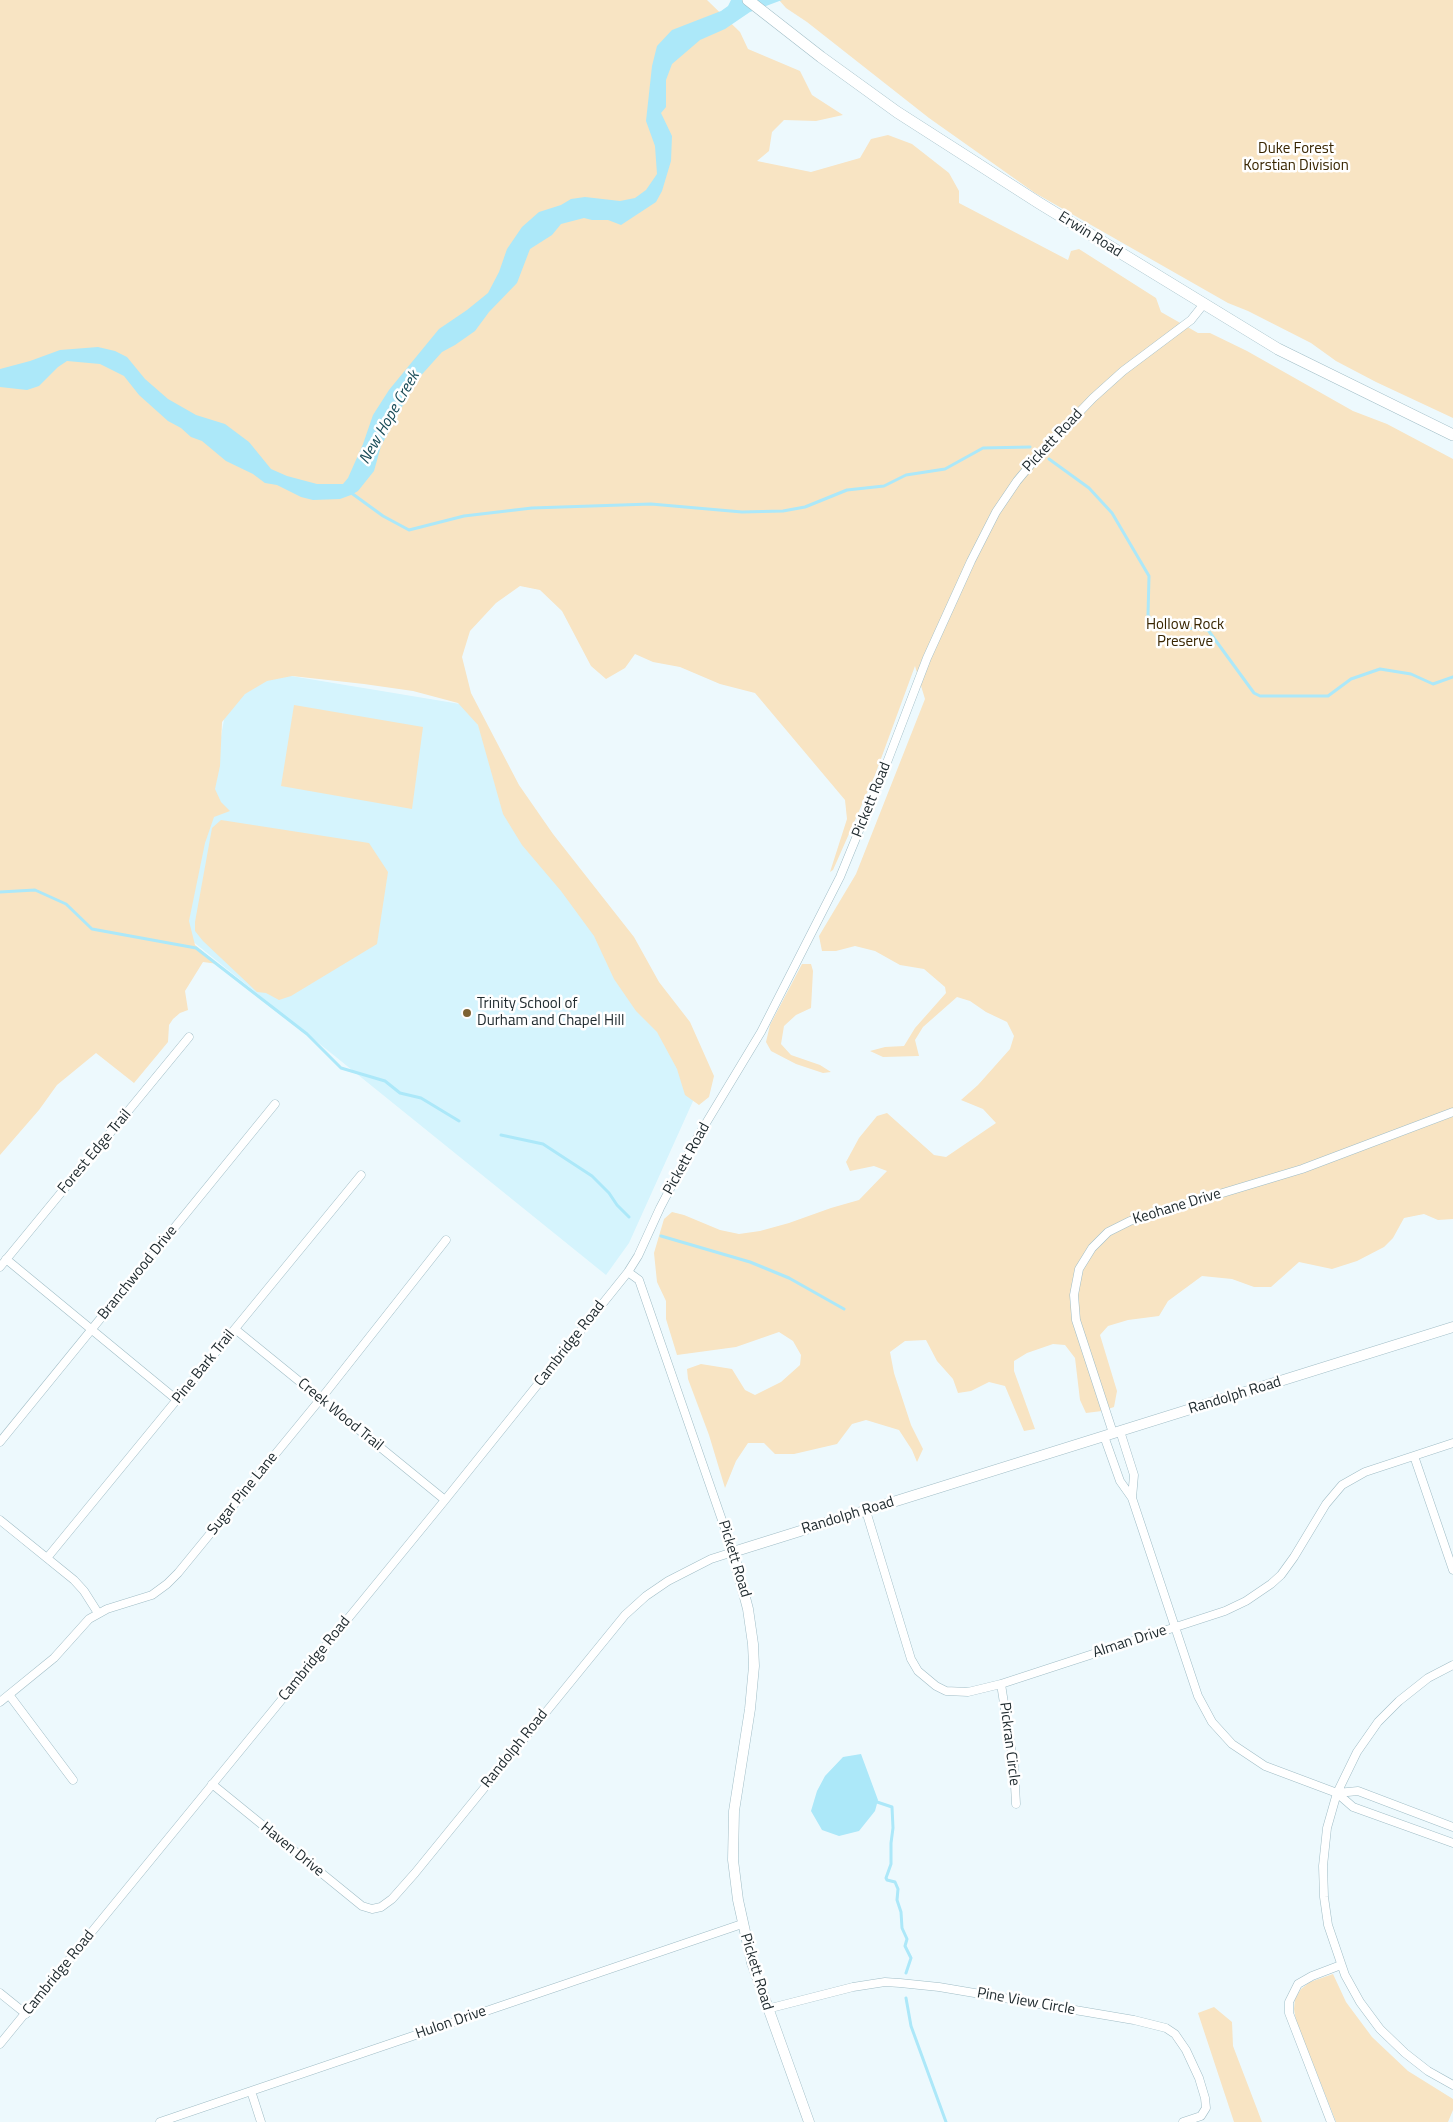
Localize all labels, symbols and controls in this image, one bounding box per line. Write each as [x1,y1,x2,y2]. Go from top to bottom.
park label: Duke Forest Korstian Division [1243,140,1349,175]
street label: Erwin Road [1055,208,1125,262]
water label: New Hope Creek [356,368,424,468]
street label: Pickett Road [1019,406,1087,476]
park label: Hollow Rock Preserve [1146,616,1224,651]
street label: Pickett Road [849,760,895,840]
place label: Trinity School of Durham and Chapel Hill [477,995,624,1030]
marker: Trinity School of Durham and Chapel Hill [461,1007,473,1019]
street label: Forest Edge Trail [55,1106,135,1198]
street label: Pickett Road [660,1120,714,1198]
street label: Keohane Drive [1131,1185,1223,1229]
street label: Branchwood Drive [95,1222,181,1324]
street label: Cambridge Road [531,1298,609,1390]
street label: Pine Bark Trail [169,1327,239,1407]
street label: Randolph Road [1187,1373,1283,1419]
street label: Creek Wood Trail [294,1375,386,1455]
street label: Sugar Pine Lane [204,1449,282,1539]
street label: Randolph Road [800,1493,896,1539]
street label: Pickett Road [714,1518,754,1600]
street label: Cambridge Road [275,1613,355,1705]
street label: Alman Drive [1091,1622,1169,1662]
street label: Pickran Circle [995,1701,1023,1787]
street label: Randolph Road [478,1706,552,1792]
street label: Haven Drive [257,1819,327,1881]
street label: Cambridge Road [19,1927,99,2019]
street label: Pickett Road [736,1931,776,2013]
street label: Pine View Circle [975,1985,1077,2019]
street label: Hulon Drive [413,2003,489,2043]

